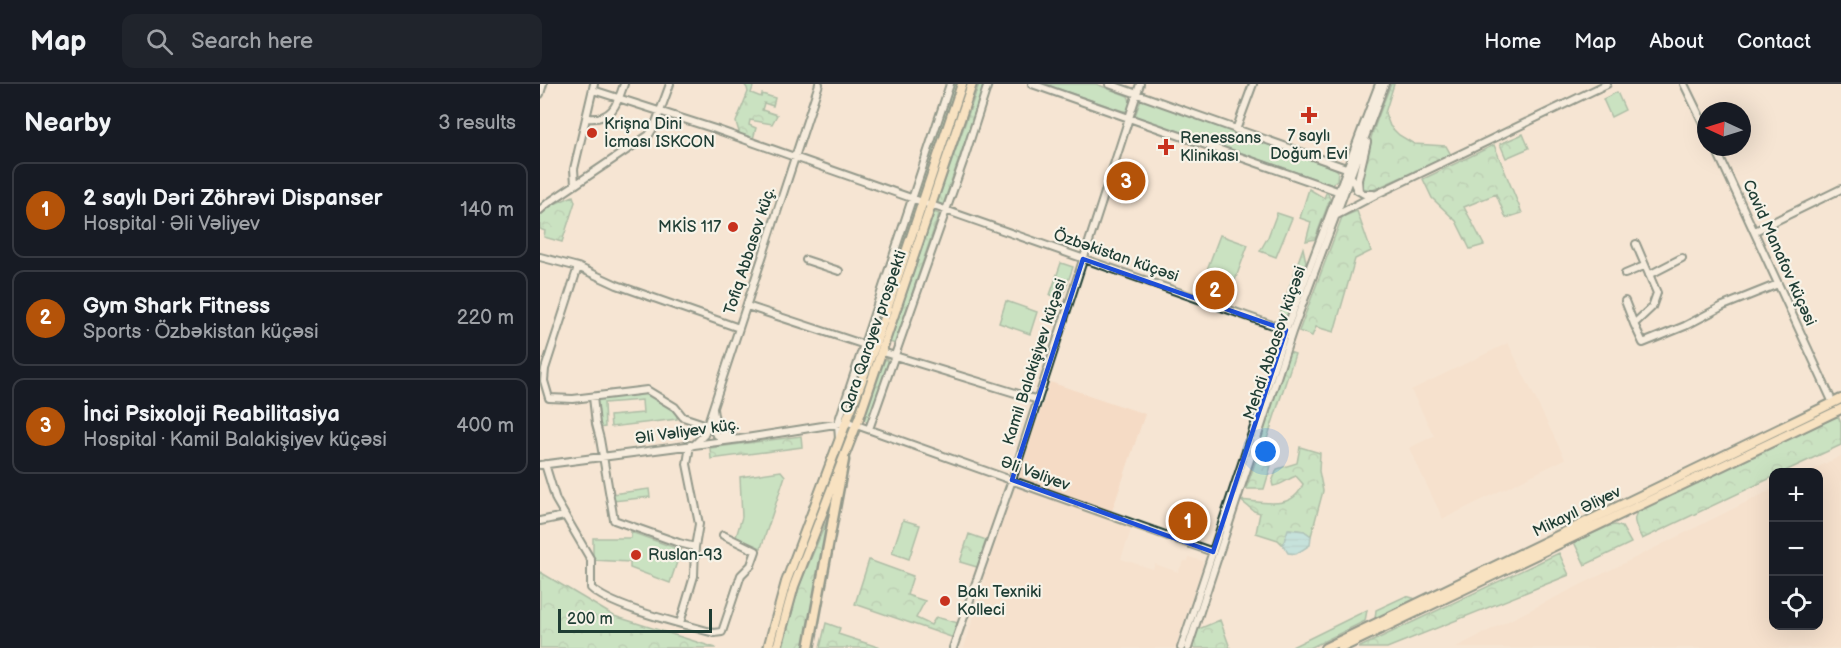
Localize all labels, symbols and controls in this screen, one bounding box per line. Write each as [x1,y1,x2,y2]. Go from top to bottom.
search box [122,14,542,68]
text: Map [30,25,86,58]
icon: search [143,25,176,58]
text: Search here [191,28,313,55]
text: Home [1484,29,1541,54]
text: Map [1574,29,1616,54]
text: About [1649,29,1704,54]
text: Contact [1737,29,1811,54]
north arrow [1697,102,1751,156]
marker: 7 saylı Doğum Evi [1300,106,1318,124]
text: Nearby [24,108,111,139]
text: 3 results [438,111,516,135]
place label: Krişna Dini İcması ISKCON [604,115,715,152]
marker: Krişna Dini İcması ISKCON [585,126,599,140]
place label: 7 saylı Doğum Evi [1270,127,1348,164]
place label: Renessans Klinikası [1180,129,1261,166]
marker: Renessans Klinikası [1157,138,1175,156]
pin: 3 [1106,158,1146,204]
street label: Cavid Manafov küçəsi [1738,177,1820,329]
text: 2 saylı Dəri Zöhrəvi Dispanser [83,185,382,212]
street label: Tofiq Abbasov küç. [720,185,780,317]
text: 1 [41,198,50,222]
text: 140 m [460,198,514,222]
text: Hospital · Əli Vəliyev [83,212,260,236]
place label: MKİS 117 [658,216,721,237]
marker: MKİS 117 [726,220,740,234]
street label: Özbəkistan küçəsi [1051,224,1182,286]
street label: Qara Qarayev prospekti [837,248,911,416]
street label: Mehdi Abbasov küçəsi [1240,264,1310,422]
pin: 2 [1196,268,1234,312]
street label: Kamil Balakişiyev küçəsi [999,276,1071,448]
text: Gym Shark Fitness [83,293,270,320]
text: 2 [40,306,51,330]
text: 220 m [457,306,514,330]
text: Sports · Özbəkistan küçəsi [83,320,319,344]
text: İnci Psixoloji Reabilitasiya [83,401,340,428]
text: 3 [40,414,51,438]
text: 400 m [456,414,514,438]
street label: Əli Vəliyev küç. [634,415,740,449]
text: Hospital · Kamil Balakişiyev küçəsi [83,428,387,452]
your location [1251,437,1280,466]
street label: Əli Vəliyev [998,453,1072,495]
map controls [1769,468,1823,630]
button: + [1769,468,1823,522]
street label: Mikayıl Əliyev [1530,482,1624,541]
pin: 1 [1168,498,1208,544]
button: − [1769,522,1823,576]
place label: Ruslan-93 [648,546,723,565]
marker: Ruslan-93 [629,548,643,562]
button: locate [1769,576,1823,630]
place label: Bakı Texniki Kolleci [957,583,1042,620]
marker: Bakı Texniki Kolleci [938,594,952,608]
scale bar [558,606,712,634]
text: 200 m [567,610,613,629]

